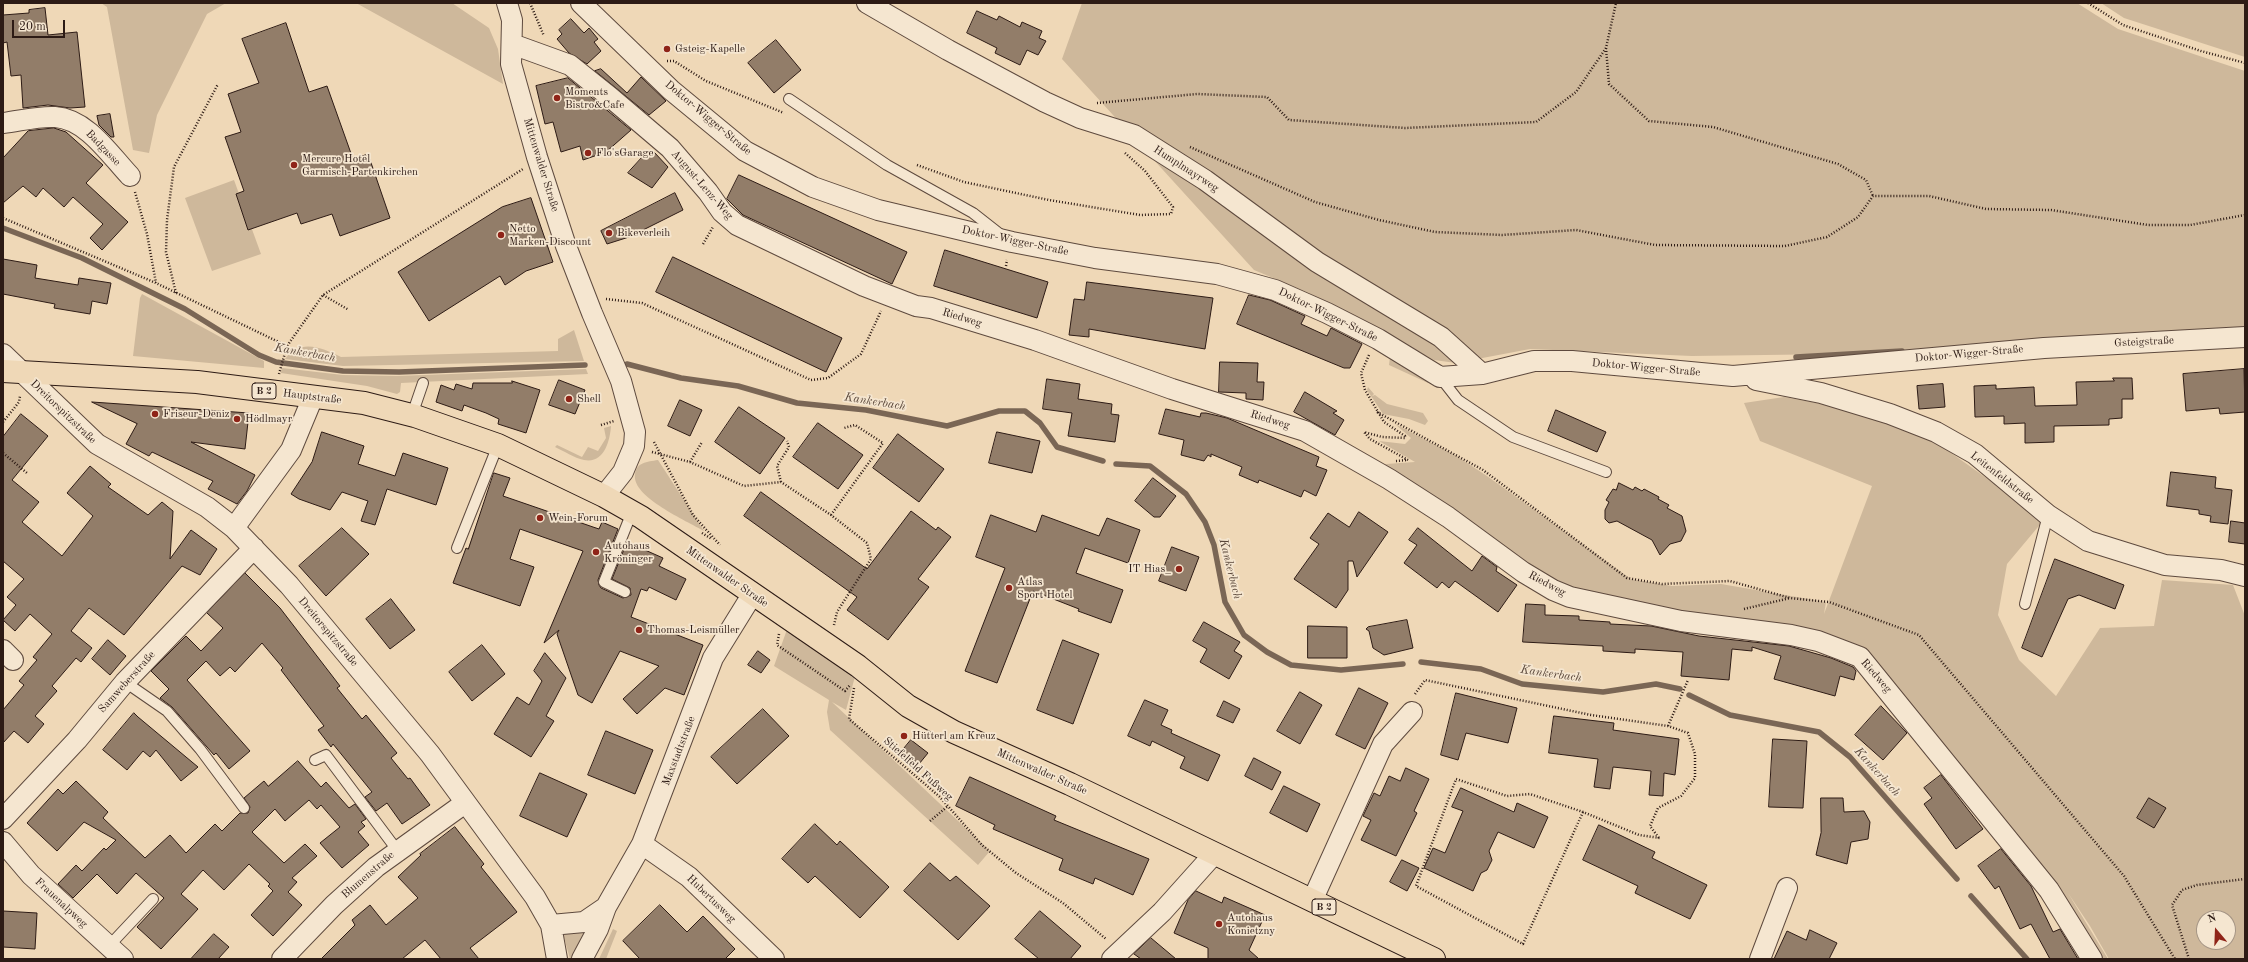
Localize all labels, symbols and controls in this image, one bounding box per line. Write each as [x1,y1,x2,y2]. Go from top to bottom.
scale bar [14,12,67,38]
text: 20 m [19,21,46,33]
place label: Gsteig-Kapelle [675,42,745,56]
marker: Gsteig-Kapelle [662,44,672,54]
street label: Doktor-Wigger-Straße [662,78,754,158]
place label: Moments Bistro&Cafe [565,85,624,111]
marker: Moments Bistro&Cafe [552,93,562,103]
street label: Mittenwalder Straße [520,117,562,213]
street label: Badgasse [83,127,123,169]
street label: Humplmayrweg [1151,143,1221,195]
place label: Flo'sGarage [596,146,654,160]
marker: Flo'sGarage [583,148,593,158]
street label: August-Lenz-Weg [668,148,736,222]
place label: Mercure Hotel Garmisch-Partenkirchen [302,152,418,178]
marker: Mercure Hotel Garmisch-Partenkirchen [289,160,299,170]
place label: Netto Marken-Discount [509,222,591,248]
street label: Doktor-Wigger-Straße [960,223,1070,259]
place label: Bikeverleih [617,226,670,240]
marker: Bikeverleih [604,228,614,238]
marker: Netto Marken-Discount [496,230,506,240]
street label: Doktor-Wigger-Straße [1276,285,1380,345]
street label: Riedweg [941,306,983,330]
street label: Gsteigstraße [2114,334,2174,350]
water label: Kankerbach [273,341,337,365]
street label: Doktor-Wigger-Straße [1914,343,2024,365]
street label: Doktor-Wigger-Straße [1591,357,1701,379]
street label: Dreitorspitzstraße [27,377,99,447]
road number: B 2 [252,383,276,399]
street label: Hauptstraße [282,387,342,407]
water label: Kankerbach [843,390,907,414]
place label: Shell [577,392,601,406]
marker: Shell [564,394,574,404]
place label: Friseur-Deniz [163,407,230,421]
street label: Riedweg [1249,408,1291,432]
marker: Friseur-Deniz [150,409,160,419]
place label: Hödlmayr [245,412,292,426]
marker: Hödlmayr [232,414,242,424]
street label: Leitenfeldstraße [1968,449,2036,507]
place label: Wein-Forum [548,511,608,525]
marker: Wein-Forum [535,513,545,523]
water label: Kankerbach [1216,537,1244,601]
place label: Autohaus Kröninger [604,539,653,565]
street label: Mittenwalder Straße [683,544,771,610]
marker: Autohaus Kröninger [591,547,601,557]
place label: IT Hias_ [1128,562,1171,576]
marker: IT Hias_ [1174,564,1184,574]
street label: Riedweg [1526,569,1568,599]
place label: Atlas Sport Hotel [1017,575,1072,601]
marker: Atlas Sport Hotel [1004,583,1014,593]
street label: Dreitorspitzstraße [295,595,361,669]
place label: Thomas-Leismüller [647,623,740,637]
marker: Thomas-Leismüller [634,625,644,635]
street label: Samweberstraße [96,648,158,716]
street label: Riedweg [1858,656,1894,696]
water label: Kankerbach [1519,663,1583,685]
street label: Maxstadtstraße [660,714,698,788]
place label: Hütterl am Kreuz [912,729,996,743]
marker: Hütterl am Kreuz [899,731,909,741]
street label: Stiefelfeld Fußweg [881,734,955,804]
water label: Kankerbach [1851,744,1903,800]
street label: Mittenwalder Straße [995,746,1089,798]
street label: Blumenstraße [339,849,397,901]
street label: Hubertusweg [684,872,738,926]
street label: Frauenalpweg [32,875,90,931]
road number: B 2 [1312,899,1336,915]
north arrow [2196,910,2236,950]
place label: Autohaus Konietzny [1227,911,1275,937]
text: N [2206,913,2218,926]
marker: Autohaus Konietzny [1214,919,1224,929]

